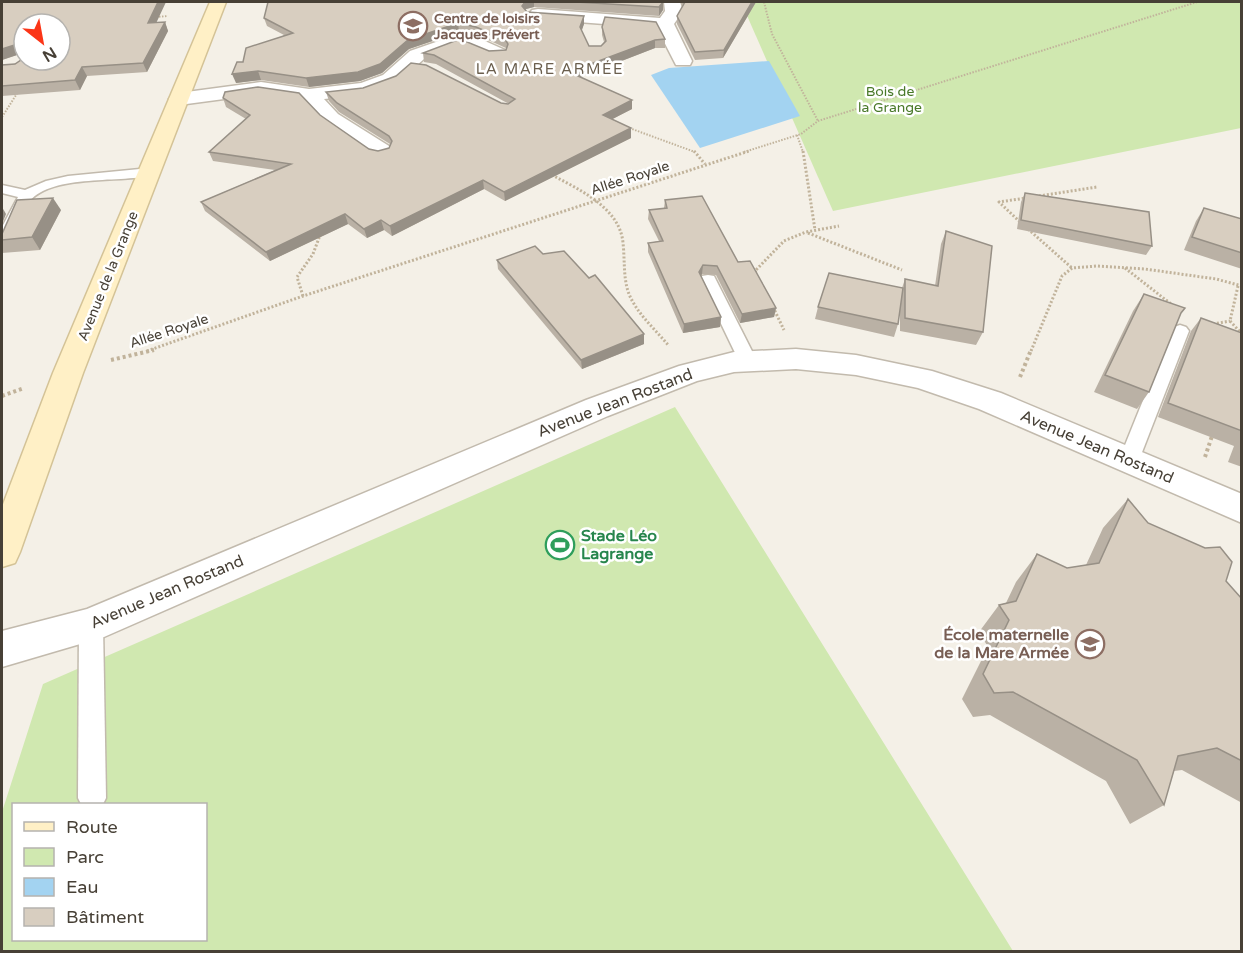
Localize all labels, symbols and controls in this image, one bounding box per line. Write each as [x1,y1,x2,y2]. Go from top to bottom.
school or university icon: Centre de loisirs Jacques Prévert [397,10,429,42]
place label: Centre de loisirs Jacques Prévert [433,10,540,43]
north arrow [12,12,72,72]
text: N [39,42,60,66]
district label: LA MARE ARMÉE [476,60,624,78]
park label: Bois de la Grange [858,83,922,116]
street label: Allée Royale [588,157,672,199]
street label: Avenue de la Grange [74,209,142,343]
street label: Allée Royale [127,310,211,352]
street label: Avenue Jean Rostand [535,364,695,442]
street label: Avenue Jean Rostand [1017,406,1177,488]
place label: Stade Léo Lagrange [581,526,657,564]
sports icon: Stade Léo Lagrange [544,529,576,561]
street label: Avenue Jean Rostand [87,551,247,633]
place label: École maternelle de la Mare Armée [934,625,1069,663]
school or university icon: École maternelle de la Mare Armée [1074,628,1106,660]
legend [12,803,207,941]
text: Route [66,816,118,838]
text: Parc [66,846,104,868]
text: Eau [66,876,98,898]
text: Bâtiment [66,906,144,928]

